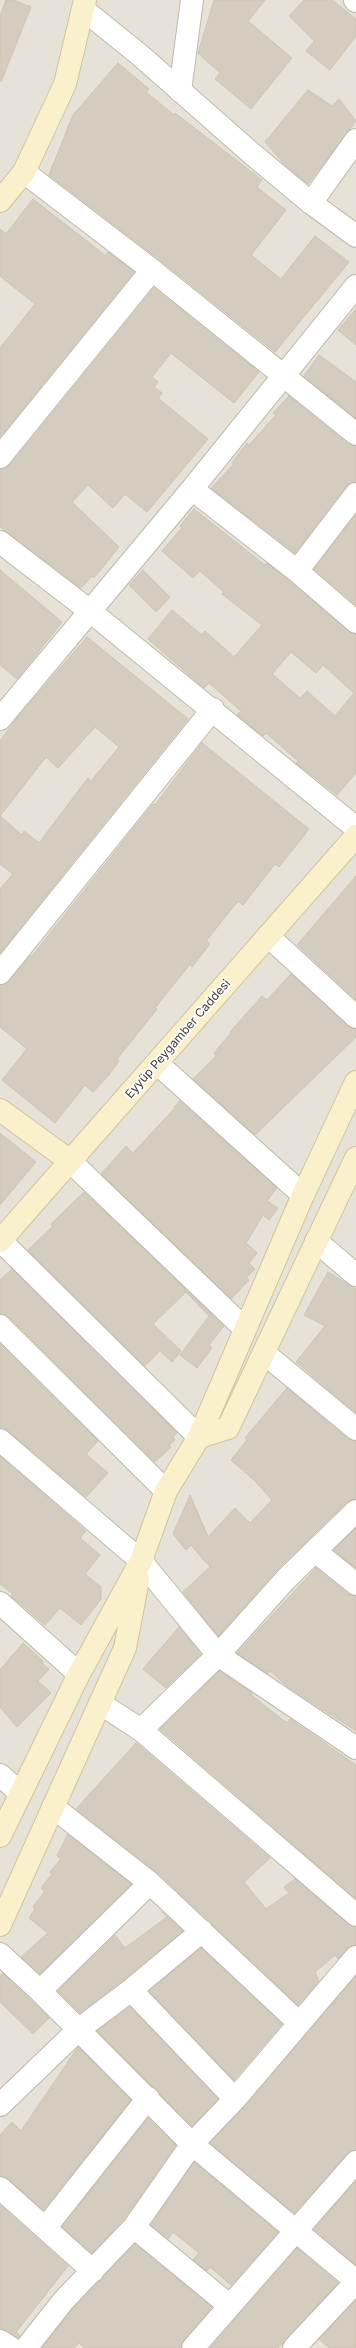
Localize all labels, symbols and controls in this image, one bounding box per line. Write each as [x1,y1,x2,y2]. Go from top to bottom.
street label: Eyyüp Peygamber Caddesi [122,977,234,1101]

